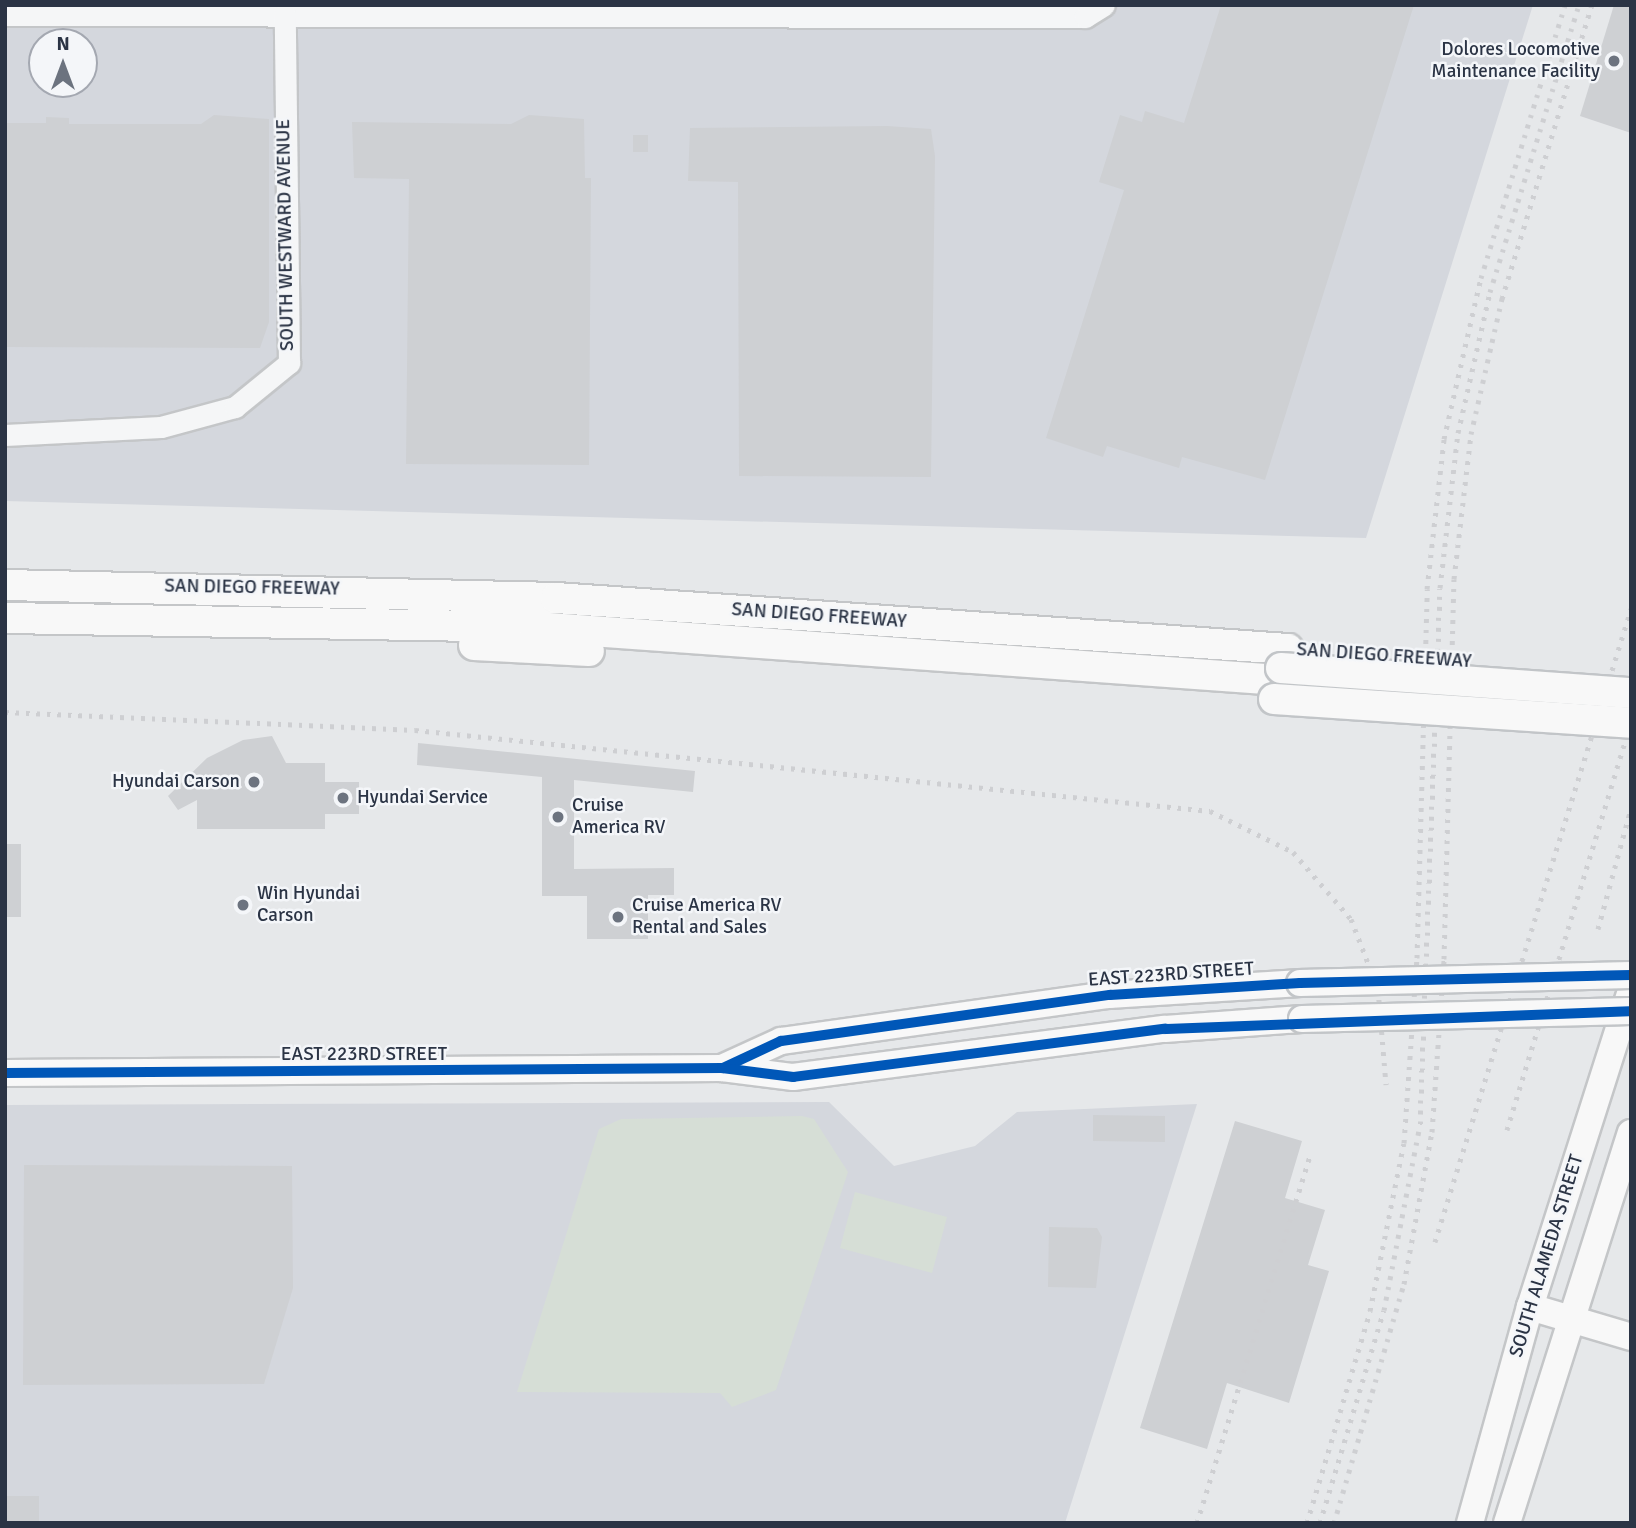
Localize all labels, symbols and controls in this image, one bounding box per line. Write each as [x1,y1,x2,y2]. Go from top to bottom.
north arrow [28,28,98,98]
text: N [56,32,70,56]
place label: Dolores Locomotive Maintenance Facility [1431,39,1600,83]
marker: Dolores Locomotive Maintenance Facility [1606,53,1622,69]
street label: SOUTH WESTWARD AVENUE [273,119,299,351]
street label: SAN DIEGO FREEWAY [164,575,340,601]
street label: SAN DIEGO FREEWAY [731,599,907,633]
street label: SAN DIEGO FREEWAY [1296,639,1472,673]
place label: Hyundai Carson [112,771,240,793]
marker: Hyundai Carson [246,774,262,790]
place label: Hyundai Service [357,787,488,809]
marker: Hyundai Service [335,790,351,806]
place label: Cruise America RV [572,795,666,839]
marker: Cruise America RV [550,809,566,825]
place label: Win Hyundai Carson [257,883,360,927]
place label: Cruise America RV Rental and Sales [632,895,781,939]
marker: Win Hyundai Carson [235,897,251,913]
marker: Cruise America RV Rental and Sales [610,909,626,925]
street label: EAST 223RD STREET [1087,958,1255,992]
street label: EAST 223RD STREET [281,1044,447,1066]
street label: SOUTH ALAMEDA STREET [1505,1152,1589,1360]

